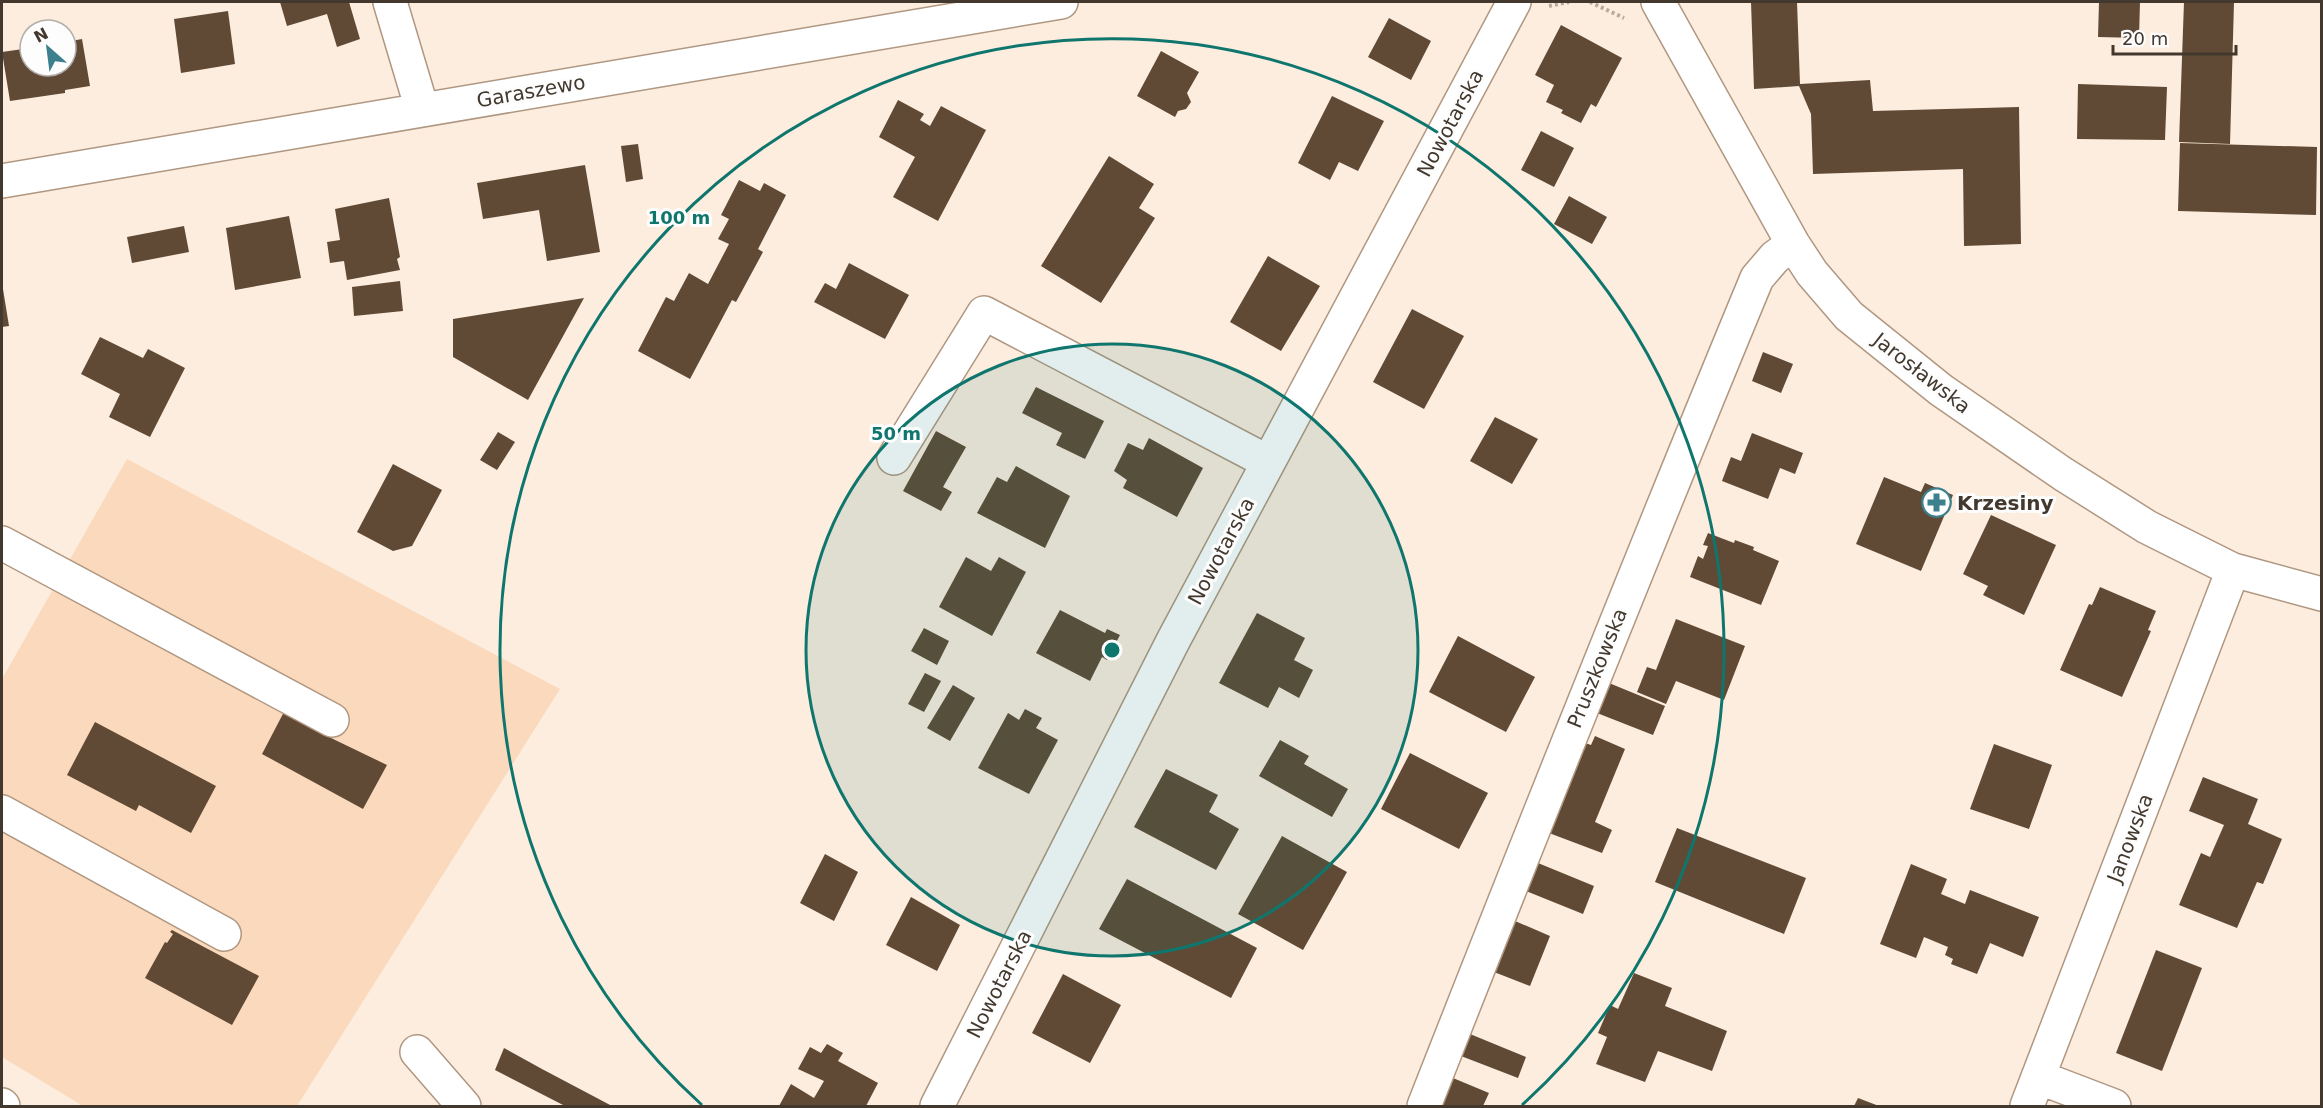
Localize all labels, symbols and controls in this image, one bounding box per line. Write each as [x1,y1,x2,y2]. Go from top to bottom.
north arrow [18,18,78,78]
scale bar [2113,18,2236,56]
text: N [31,24,52,47]
text: 20 m [2122,28,2168,49]
street label: Nowotarska [1412,65,1488,181]
street label: Garaszewo [475,70,587,112]
text: 100 m [648,207,710,228]
street label: Jarosławska [1867,326,1975,418]
text: 50 m [871,423,921,444]
pharmacy icon: Krzesiny [1920,487,1952,519]
place label: Krzesiny [1957,491,2054,515]
street label: Nowotarska [1183,493,1259,609]
street label: Pruszkowska [1562,605,1632,731]
centre of rings [1102,640,1122,660]
street label: Janowska [2101,790,2158,888]
street label: Nowotarska [962,926,1036,1042]

